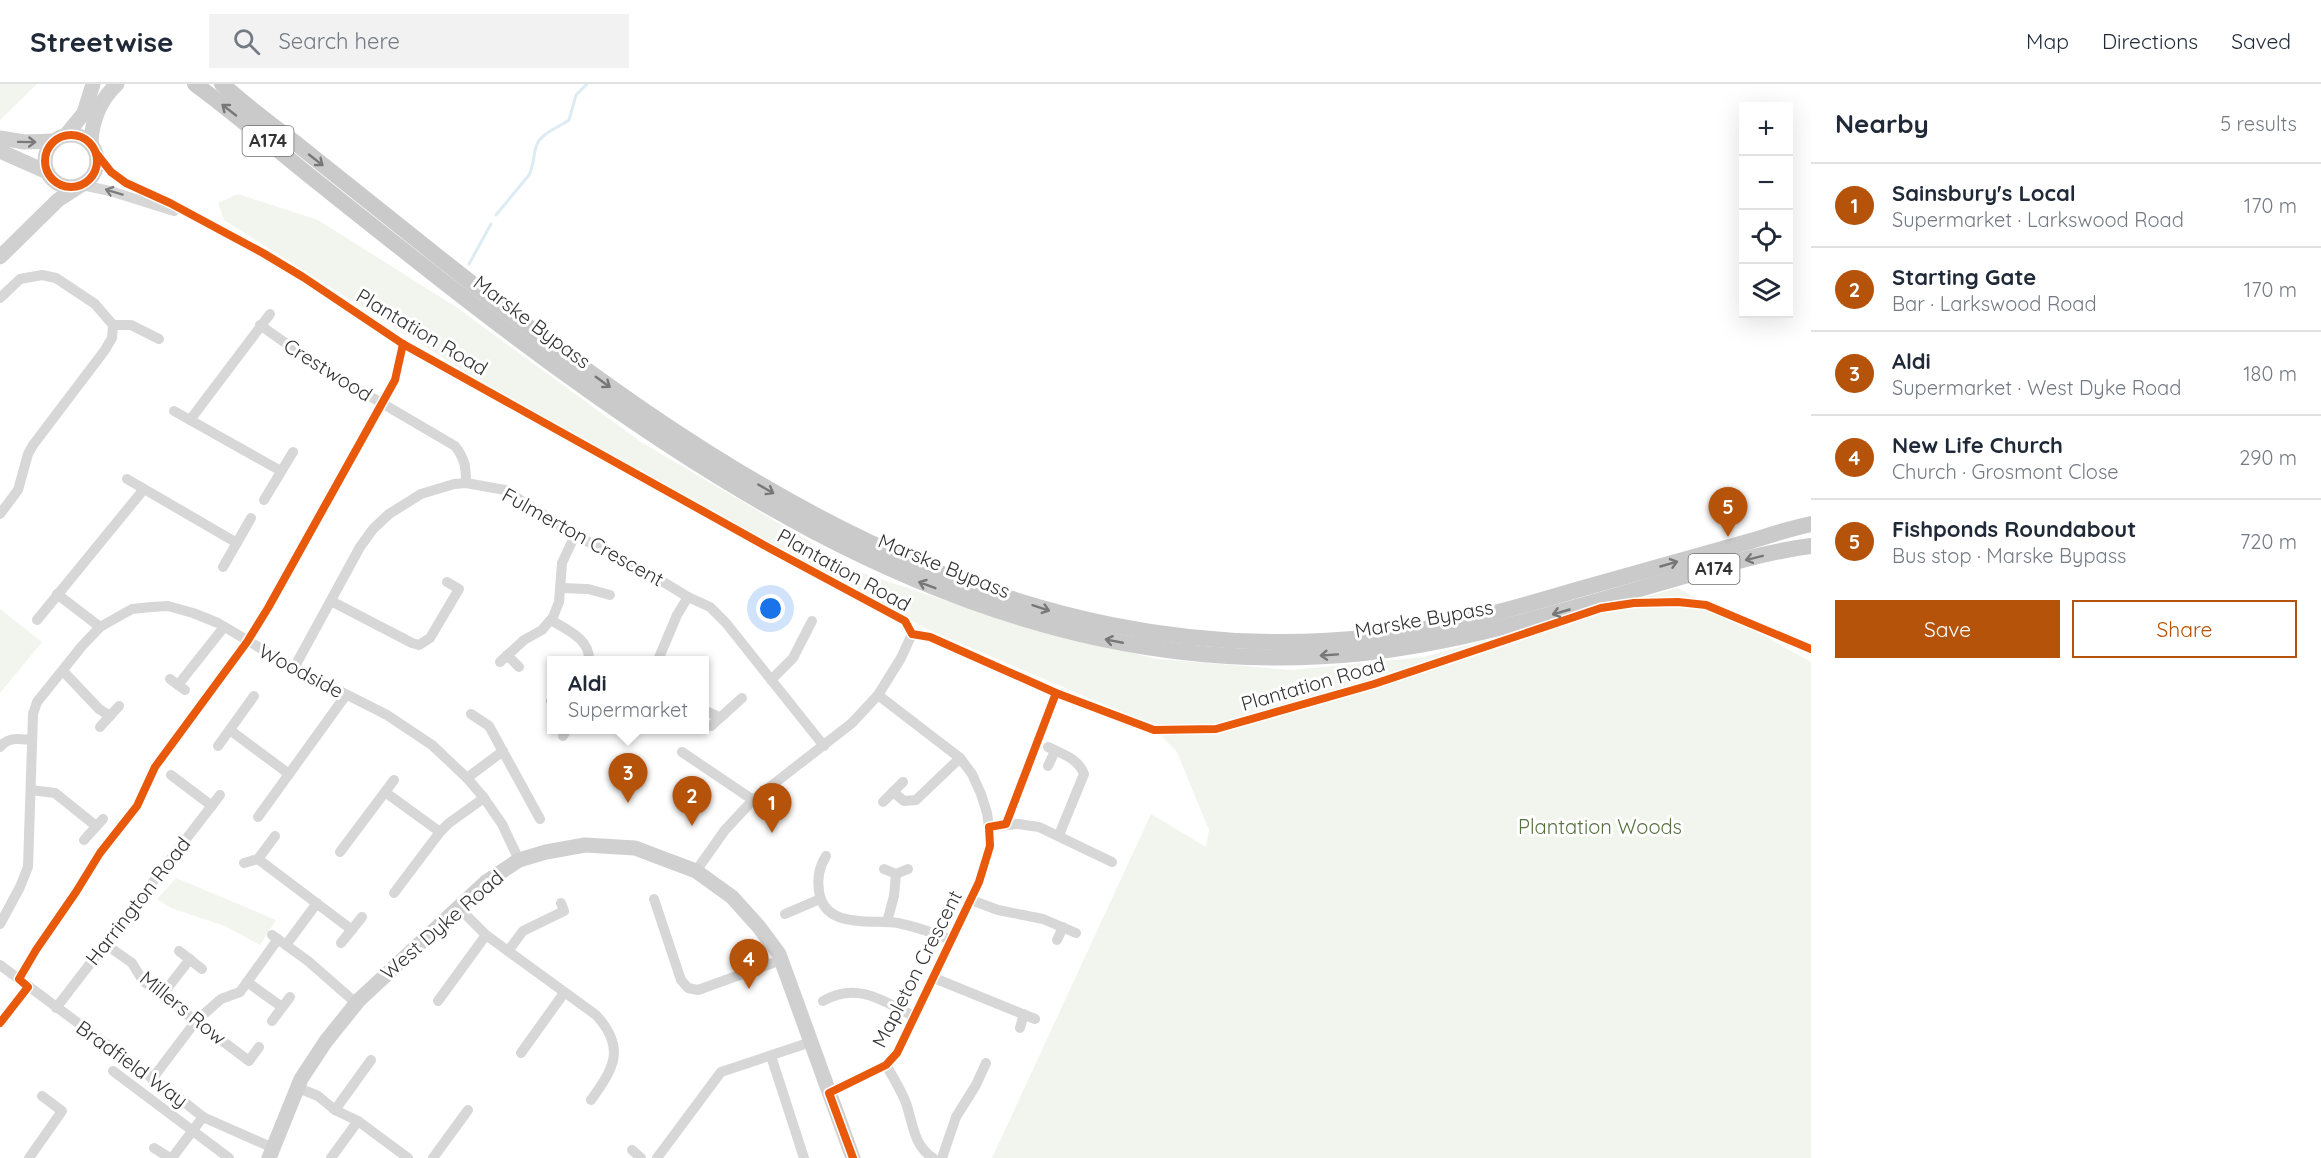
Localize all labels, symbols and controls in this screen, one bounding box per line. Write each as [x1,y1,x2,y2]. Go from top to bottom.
search box [209,14,629,68]
text: Streetwise [30,24,173,59]
icon: search [230,25,263,58]
text: Search here [278,27,400,55]
text: Map [2026,28,2069,54]
text: Directions [2102,28,2198,54]
text: Saved [2231,28,2291,54]
map controls [1739,102,1793,318]
button: + [1739,102,1793,156]
one-way arrow [221,104,237,117]
text: Nearby [1835,107,1929,140]
text: 5 results [2220,111,2297,136]
road number: A174 [242,126,294,156]
one-way arrow [16,136,36,147]
one-way arrow [308,154,324,167]
button: − [1739,156,1793,210]
text: Sainsbury's Local [1892,179,2076,207]
one-way arrow [105,186,124,197]
text: 1 [1851,193,1858,218]
text: 170 m [2244,193,2297,218]
text: Supermarket · Larkswood Road [1892,207,2184,232]
button: locate [1739,210,1793,264]
text: Starting Gate [1892,263,2036,291]
button: layers [1739,264,1793,318]
street label: Marske Bypass [469,269,596,374]
text: 2 [1849,277,1860,302]
text: 170 m [2244,277,2297,302]
street label: Plantation Road [352,283,493,381]
text: Bar · Larkswood Road [1892,291,2097,316]
street label: Crestwood [279,333,377,407]
text: Aldi [1892,347,1931,375]
text: 3 [1849,361,1860,386]
text: 180 m [2243,361,2297,386]
text: Supermarket · West Dyke Road [1892,375,2181,400]
one-way arrow [595,376,611,388]
text: New Life Church [1892,431,2063,459]
text: 4 [1849,445,1860,470]
text: 290 m [2239,445,2297,470]
text: Church · Grosmont Close [1892,459,2119,484]
street label: Fulmerton Crescent [498,482,669,591]
one-way arrow [757,484,775,495]
pin: 5 [1708,488,1748,537]
text: Fishponds Roundabout [1892,515,2136,543]
street label: Plantation Road [773,523,915,617]
street label: Marske Bypass [875,528,1014,603]
text: 5 [1849,529,1860,554]
text: 720 m [2240,529,2297,554]
text: Bus stop · Marske Bypass [1892,543,2126,568]
one-way arrow [1745,553,1764,565]
road number: A174 [1688,554,1740,584]
one-way arrow [1659,558,1678,569]
one-way arrow [919,579,937,590]
your location [756,594,785,623]
street label: Marske Bypass [1353,594,1495,643]
button: Save [1835,600,2060,658]
button: Share [2072,600,2297,658]
one-way arrow [1031,603,1050,614]
one-way arrow [1552,607,1571,618]
one-way arrow [1105,635,1124,646]
street label: Woodside [255,638,348,703]
one-way arrow [1319,650,1339,661]
street label: Plantation Road [1238,651,1388,716]
popup [547,656,709,734]
text: Aldi [568,669,607,697]
text: Supermarket [568,697,688,722]
pin: 3 [608,754,648,803]
pin: 2 [672,776,712,826]
pin: 1 [752,784,792,833]
park label: Plantation Woods [1518,814,1682,839]
street label: Harrington Road [80,832,195,970]
street label: West Dyke Road [375,865,508,985]
street label: Mapleton Crescent [866,886,967,1052]
pin: 4 [730,940,768,989]
street label: Millers Row [135,965,232,1050]
street label: Bradfield Way [72,1015,193,1113]

